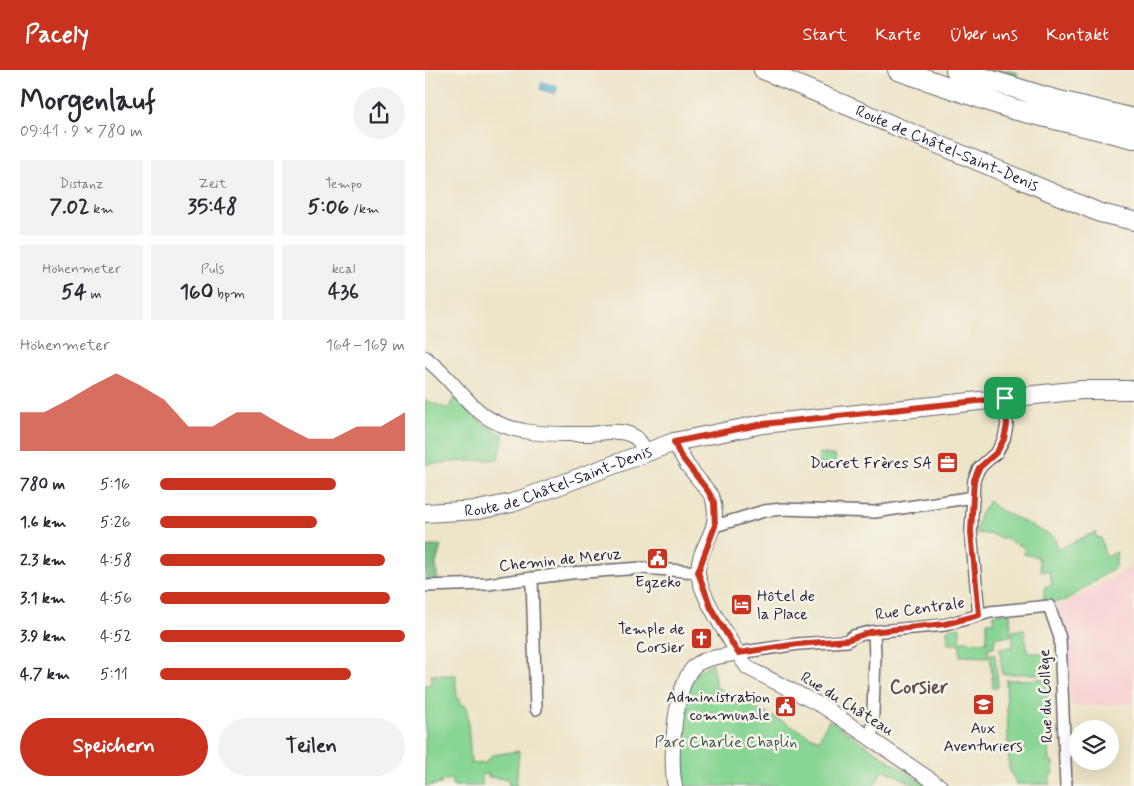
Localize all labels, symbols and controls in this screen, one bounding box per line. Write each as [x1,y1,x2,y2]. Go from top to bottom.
text: Pacely [25,20,89,51]
text: Start [803,23,847,47]
text: Karte [875,23,921,47]
text: Über uns [949,23,1018,47]
text: Kontakt [1046,23,1109,47]
text: Morgenlauf [20,83,156,120]
button: share [353,87,405,139]
street label: Route de Châtel-Saint-Denis [852,100,1042,196]
text: 09:41 · 9 × 780 m [20,121,143,142]
text: Distanz [59,175,104,193]
text: Zeit [198,175,227,193]
text: Tempo [325,175,362,193]
text: 7.02 [49,193,89,221]
text: 35:48 [187,193,238,221]
text: 5:06 [308,193,349,221]
text: km [89,200,114,218]
text: /km [349,200,379,218]
text: Höhenmeter [42,260,121,278]
text: Puls [201,260,224,278]
text: kcal [332,260,355,278]
text: 54 [61,278,87,306]
text: 160 [180,278,213,306]
text: 436 [328,278,359,306]
text: m [87,285,102,303]
text: bpm [213,285,245,303]
text: Höhenmeter [20,335,110,356]
text: 164–169 m [326,335,405,356]
pin [984,377,1026,419]
icon: arrive [991,384,1019,412]
street label: Route de Châtel-Saint-Denis [464,441,655,521]
office icon: Ducret Frères SA [936,451,960,475]
place label: Ducret Frères SA [810,453,932,474]
text: 780 m [20,474,65,495]
text: 5:16 [100,474,130,495]
text: 1.6 km [20,512,66,533]
text: 5:26 [100,512,131,533]
street label: Chemin de Meruz [498,543,623,577]
public building icon: Egzeko [646,546,670,570]
text: 2.3 km [20,550,66,571]
text: 4:58 [100,550,132,571]
place label: Egzeko [635,572,681,593]
place label: Hôtel de la Place [757,586,815,625]
text: 3.1 km [20,588,65,609]
text: 4:56 [100,588,132,609]
street label: Rue Centrale [874,592,966,626]
hotel icon: Hôtel de la Place [729,593,753,617]
place label: Temple de Corsier [618,619,685,658]
text: 3.9 km [20,626,66,647]
text: 4:52 [100,626,132,647]
church icon: Temple de Corsier [689,626,713,650]
street label: Rue du Collège [1034,649,1058,743]
text: 4.7 km [20,664,70,685]
text: 5:11 [100,664,128,685]
street label: Rue du Château [796,667,898,741]
district label: Corsier [890,675,948,700]
place label: Administration communale [666,687,770,726]
school or university icon: Aux Aventuriers [971,692,995,716]
public building icon: Administration communale [774,694,798,718]
button: Speichern [20,718,208,776]
button: Teilen [218,718,405,776]
place label: Aux Aventuriers [943,718,1023,757]
map controls [1069,720,1119,770]
button: layers [1069,720,1119,770]
park label: Parc Charlie Chaplin [655,732,797,753]

